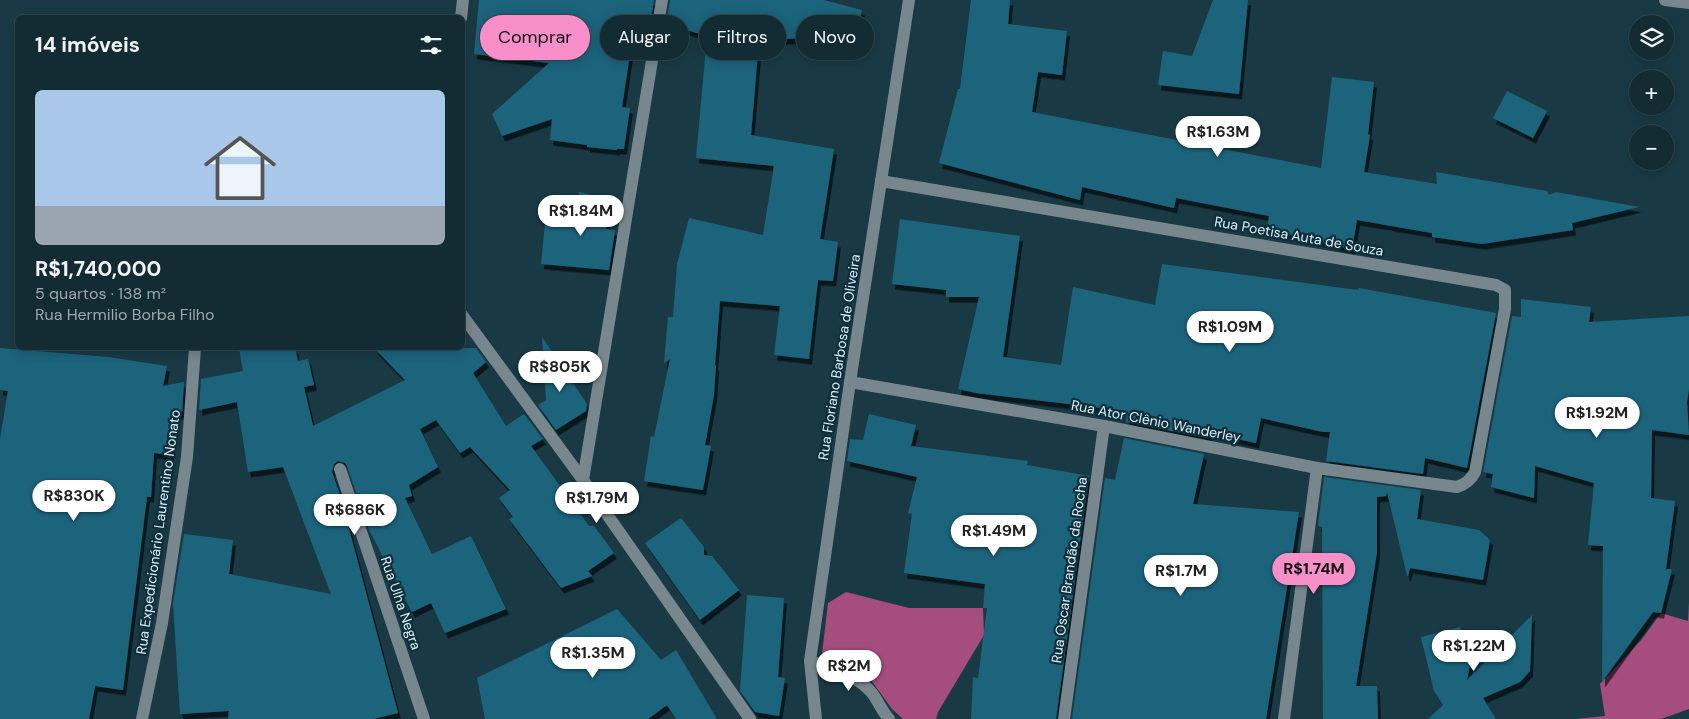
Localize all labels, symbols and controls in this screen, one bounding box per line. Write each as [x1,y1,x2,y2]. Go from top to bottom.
chip: Comprar [480,15,590,60]
chip: Alugar [600,15,689,60]
chip: Filtros [699,15,786,60]
chip: Novo [796,15,874,60]
map controls [1629,15,1674,170]
button: layers [1629,15,1674,60]
text: 14 imóveis [35,31,140,59]
icon: filters [417,31,445,59]
button: + [1629,70,1674,115]
pin: R$1.63M [1172,116,1264,158]
text: R$1.63M [1186,121,1250,142]
icon: home [195,123,285,213]
button: − [1629,125,1674,170]
pin: R$1.84M [535,194,627,237]
text: R$1.84M [549,200,613,221]
street label: Rua Poetisa Auta de Souza [1213,212,1385,260]
street label: Rua Floriano Barbosa de Oliveira [814,253,864,461]
text: R$1,740,000 [35,255,161,283]
text: 5 quartos · 138 m² [35,283,166,304]
text: Rua Hermilio Borba Filho [35,304,214,325]
pin: R$1.09M [1184,310,1276,353]
text: R$1.09M [1198,316,1262,337]
pin: R$805K [519,350,601,393]
text: R$805K [529,356,591,377]
street label: Rua Ator Clênio Wanderley [1070,396,1243,446]
pin: R$1.92M [1551,396,1643,439]
text: R$1.92M [1566,402,1628,423]
street label: Rua Expedicionário Laurentino Nonato [132,408,184,656]
street label: Rua Oscar Brandão da Rocha [1047,476,1091,664]
pin: R$830K [33,480,115,522]
pin: R$1.79M [551,482,643,524]
text: R$830K [43,485,105,506]
text: R$1.79M [566,487,628,508]
pin: R$686K [314,494,396,536]
text: R$686K [325,499,385,520]
pin: R$1.49M [948,514,1040,557]
text: R$1.49M [962,520,1026,541]
pin: R$1.74M [1268,552,1360,595]
street label: Rua Ulha Negra [377,554,425,652]
pin: R$1.7M [1140,554,1222,597]
text: R$1.74M [1283,558,1345,579]
text: R$1.7M [1155,560,1207,581]
pin: R$1.22M [1428,630,1520,672]
text: R$1.22M [1443,635,1505,656]
pin: R$1.35M [547,636,639,679]
text: R$1.35M [561,642,625,663]
pin: R$2M [819,650,879,692]
text: R$2M [827,655,871,676]

